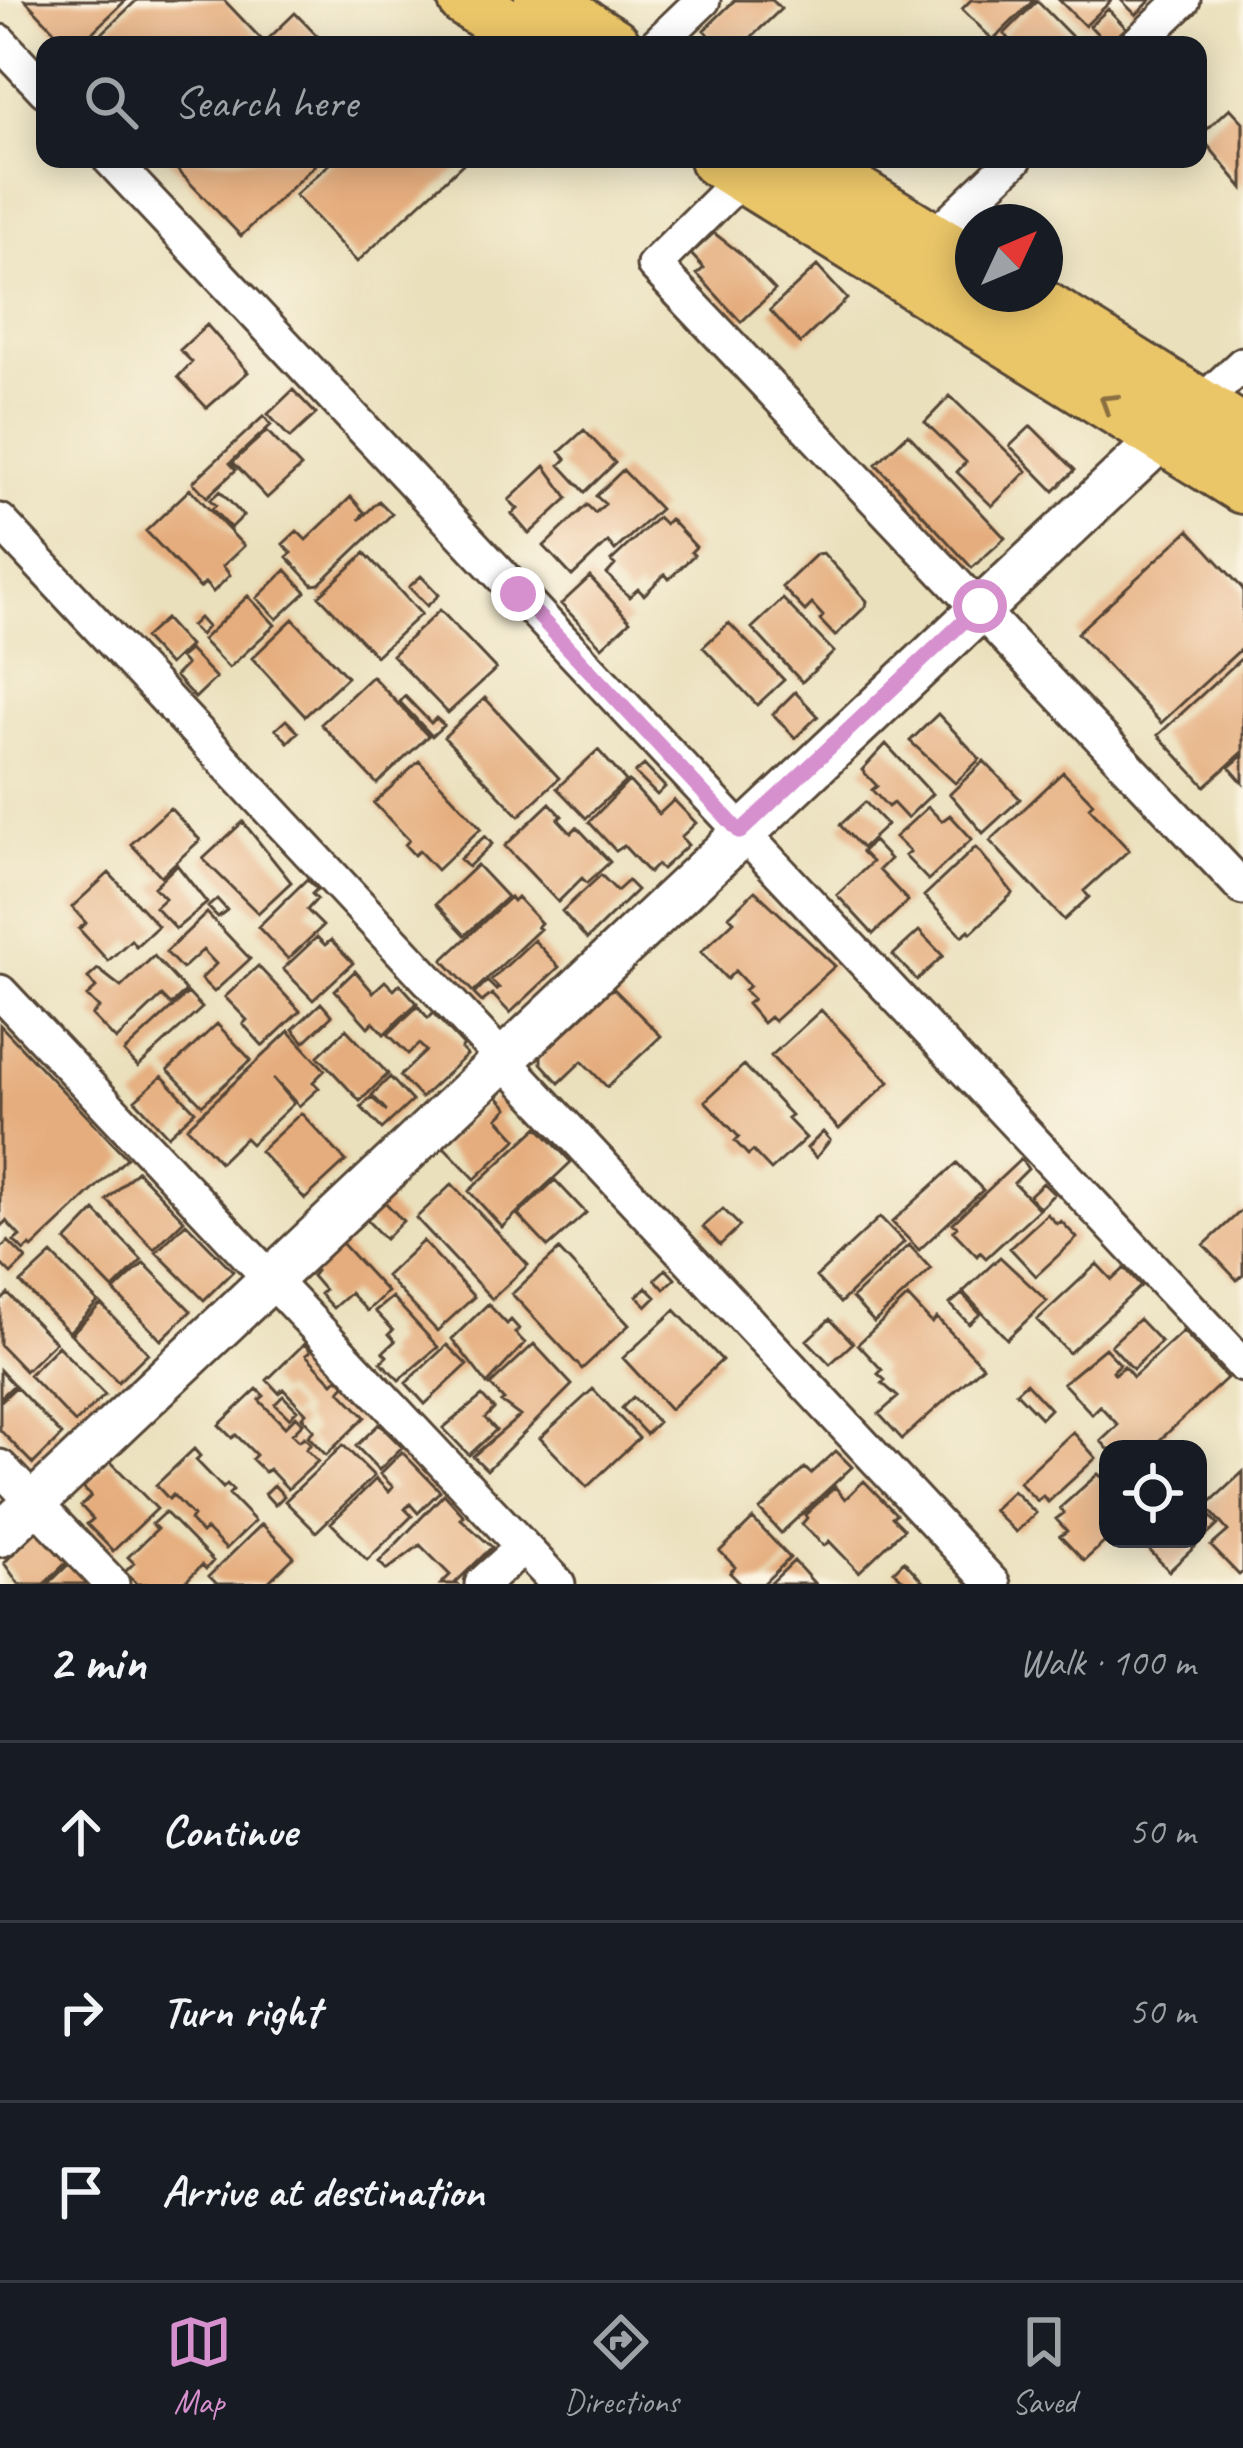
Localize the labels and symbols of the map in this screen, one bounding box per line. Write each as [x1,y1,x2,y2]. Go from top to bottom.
north arrow [955,204,1063,312]
one-way arrow [1099,394,1121,416]
route end [491,567,545,621]
route start [953,579,1007,633]

